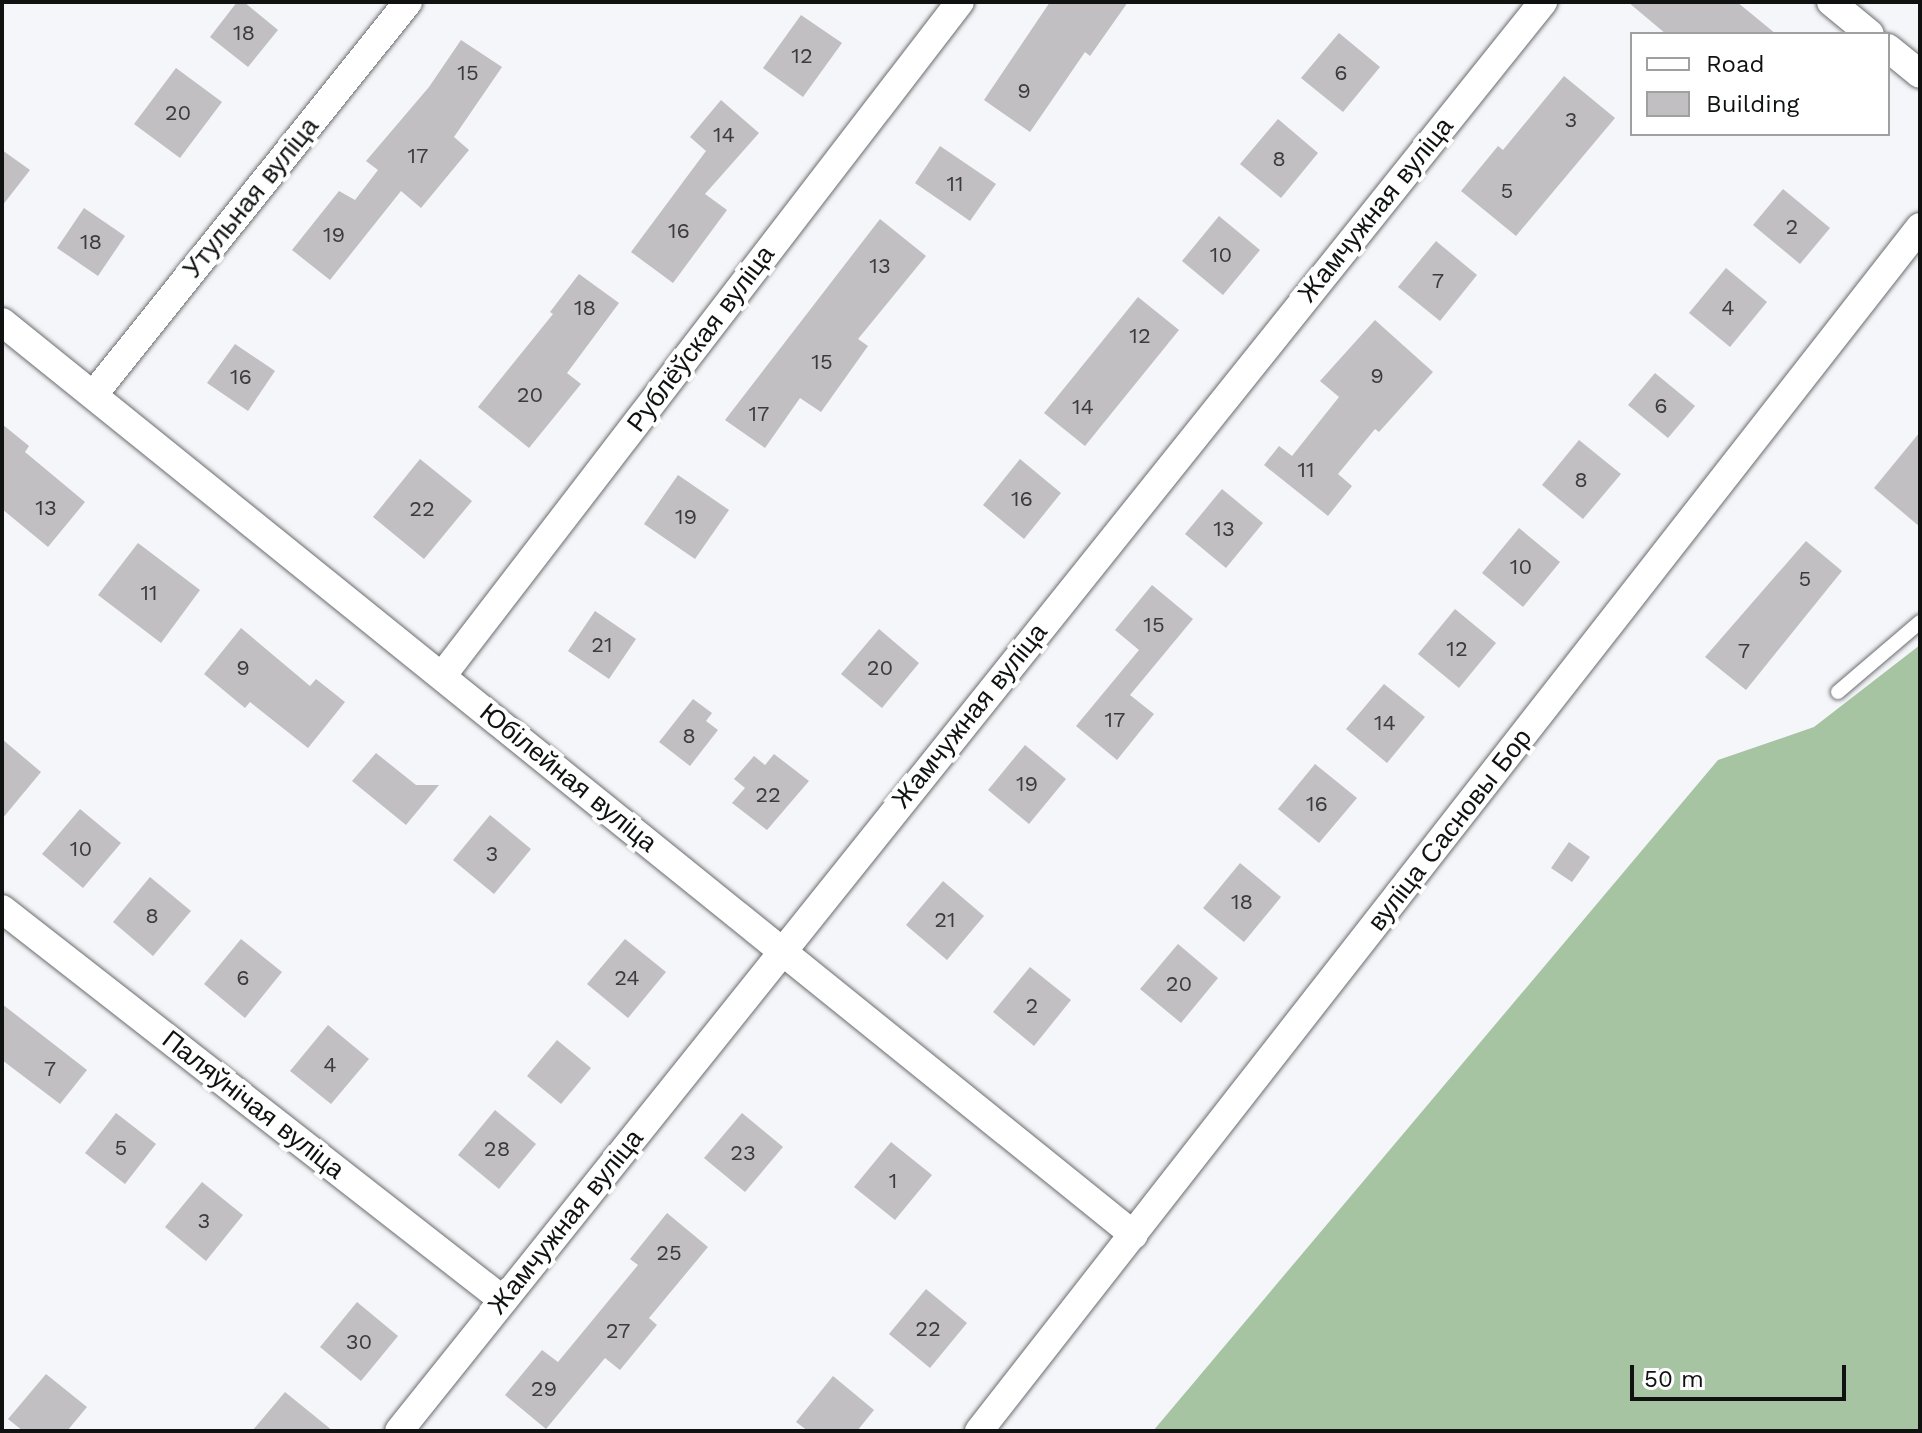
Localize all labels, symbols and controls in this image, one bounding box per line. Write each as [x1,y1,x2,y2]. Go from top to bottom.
house number: 18 [233,20,255,46]
legend [1630,32,1890,136]
house number: 12 [791,43,813,69]
text: Road [1706,50,1765,78]
house number: 15 [457,60,479,86]
house number: 6 [1334,60,1348,86]
house number: 9 [1017,78,1031,104]
text: Building [1706,90,1799,118]
house number: 20 [165,100,191,126]
house number: 3 [1565,107,1577,133]
street label: Утульная вуліца [177,111,325,285]
street label: Жамчужная вуліца [1292,111,1460,309]
house number: 14 [713,122,735,148]
house number: 17 [408,143,428,169]
house number: 8 [1272,146,1286,172]
house number: 11 [946,171,964,197]
house number: 5 [1501,178,1513,204]
house number: 2 [1786,214,1798,240]
house number: 16 [668,218,690,244]
house number: 19 [323,222,345,248]
house number: 18 [80,229,102,255]
street label: Рублёўская вуліца [621,240,781,438]
house number: 10 [1210,242,1232,268]
house number: 13 [869,253,891,279]
house number: 7 [1432,268,1444,294]
house number: 18 [574,295,596,321]
house number: 4 [1721,295,1735,321]
house number: 12 [1129,323,1151,349]
house number: 15 [811,349,833,375]
house number: 9 [1370,363,1384,389]
house number: 16 [230,364,252,390]
house number: 20 [517,382,543,408]
house number: 6 [1654,393,1668,419]
house number: 14 [1072,394,1094,420]
house number: 17 [749,401,769,427]
house number: 11 [1297,457,1315,483]
house number: 8 [1574,467,1588,493]
house number: 16 [1011,486,1033,512]
house number: 13 [35,495,57,521]
house number: 22 [409,496,435,522]
house number: 19 [675,504,697,530]
house number: 13 [1213,516,1235,542]
house number: 10 [1510,554,1532,580]
house number: 5 [1799,566,1811,592]
house number: 11 [140,580,158,606]
house number: 15 [1143,612,1165,638]
street label: Жамчужная вуліца [886,617,1054,815]
house number: 21 [591,632,613,658]
house number: 12 [1446,636,1468,662]
house number: 7 [1738,638,1750,664]
house number: 9 [236,655,250,681]
house number: 20 [867,655,893,681]
street label: Юбілейная вуліца [473,697,663,859]
house number: 17 [1105,707,1125,733]
house number: 14 [1374,710,1396,736]
house number: 8 [682,723,696,749]
street label: вуліца Сасновы Бор [1362,723,1538,937]
house number: 19 [1016,771,1038,797]
house number: 22 [755,782,781,808]
house number: 16 [1306,791,1328,817]
house number: 10 [70,836,92,862]
house number: 3 [486,841,498,867]
house number: 18 [1231,889,1253,915]
house number: 8 [145,903,159,929]
house number: 21 [934,907,956,933]
house number: 6 [236,965,250,991]
house number: 24 [614,965,640,991]
house number: 20 [1166,971,1192,997]
house number: 2 [1026,993,1038,1019]
street label: Паляўнічая вуліца [156,1024,350,1186]
house number: 4 [323,1052,337,1078]
house number: 7 [44,1056,56,1082]
street label: Жамчужная вуліца [482,1123,650,1321]
house number: 5 [115,1135,127,1161]
house number: 28 [484,1136,510,1162]
house number: 23 [730,1140,756,1166]
house number: 1 [889,1168,897,1194]
house number: 3 [198,1208,210,1234]
house number: 25 [656,1240,682,1266]
house number: 22 [915,1316,941,1342]
house number: 27 [606,1318,630,1344]
house number: 30 [346,1329,372,1355]
scale bar [1634,1349,1850,1399]
text: 50 m [1644,1365,1704,1393]
house number: 29 [531,1376,557,1402]

